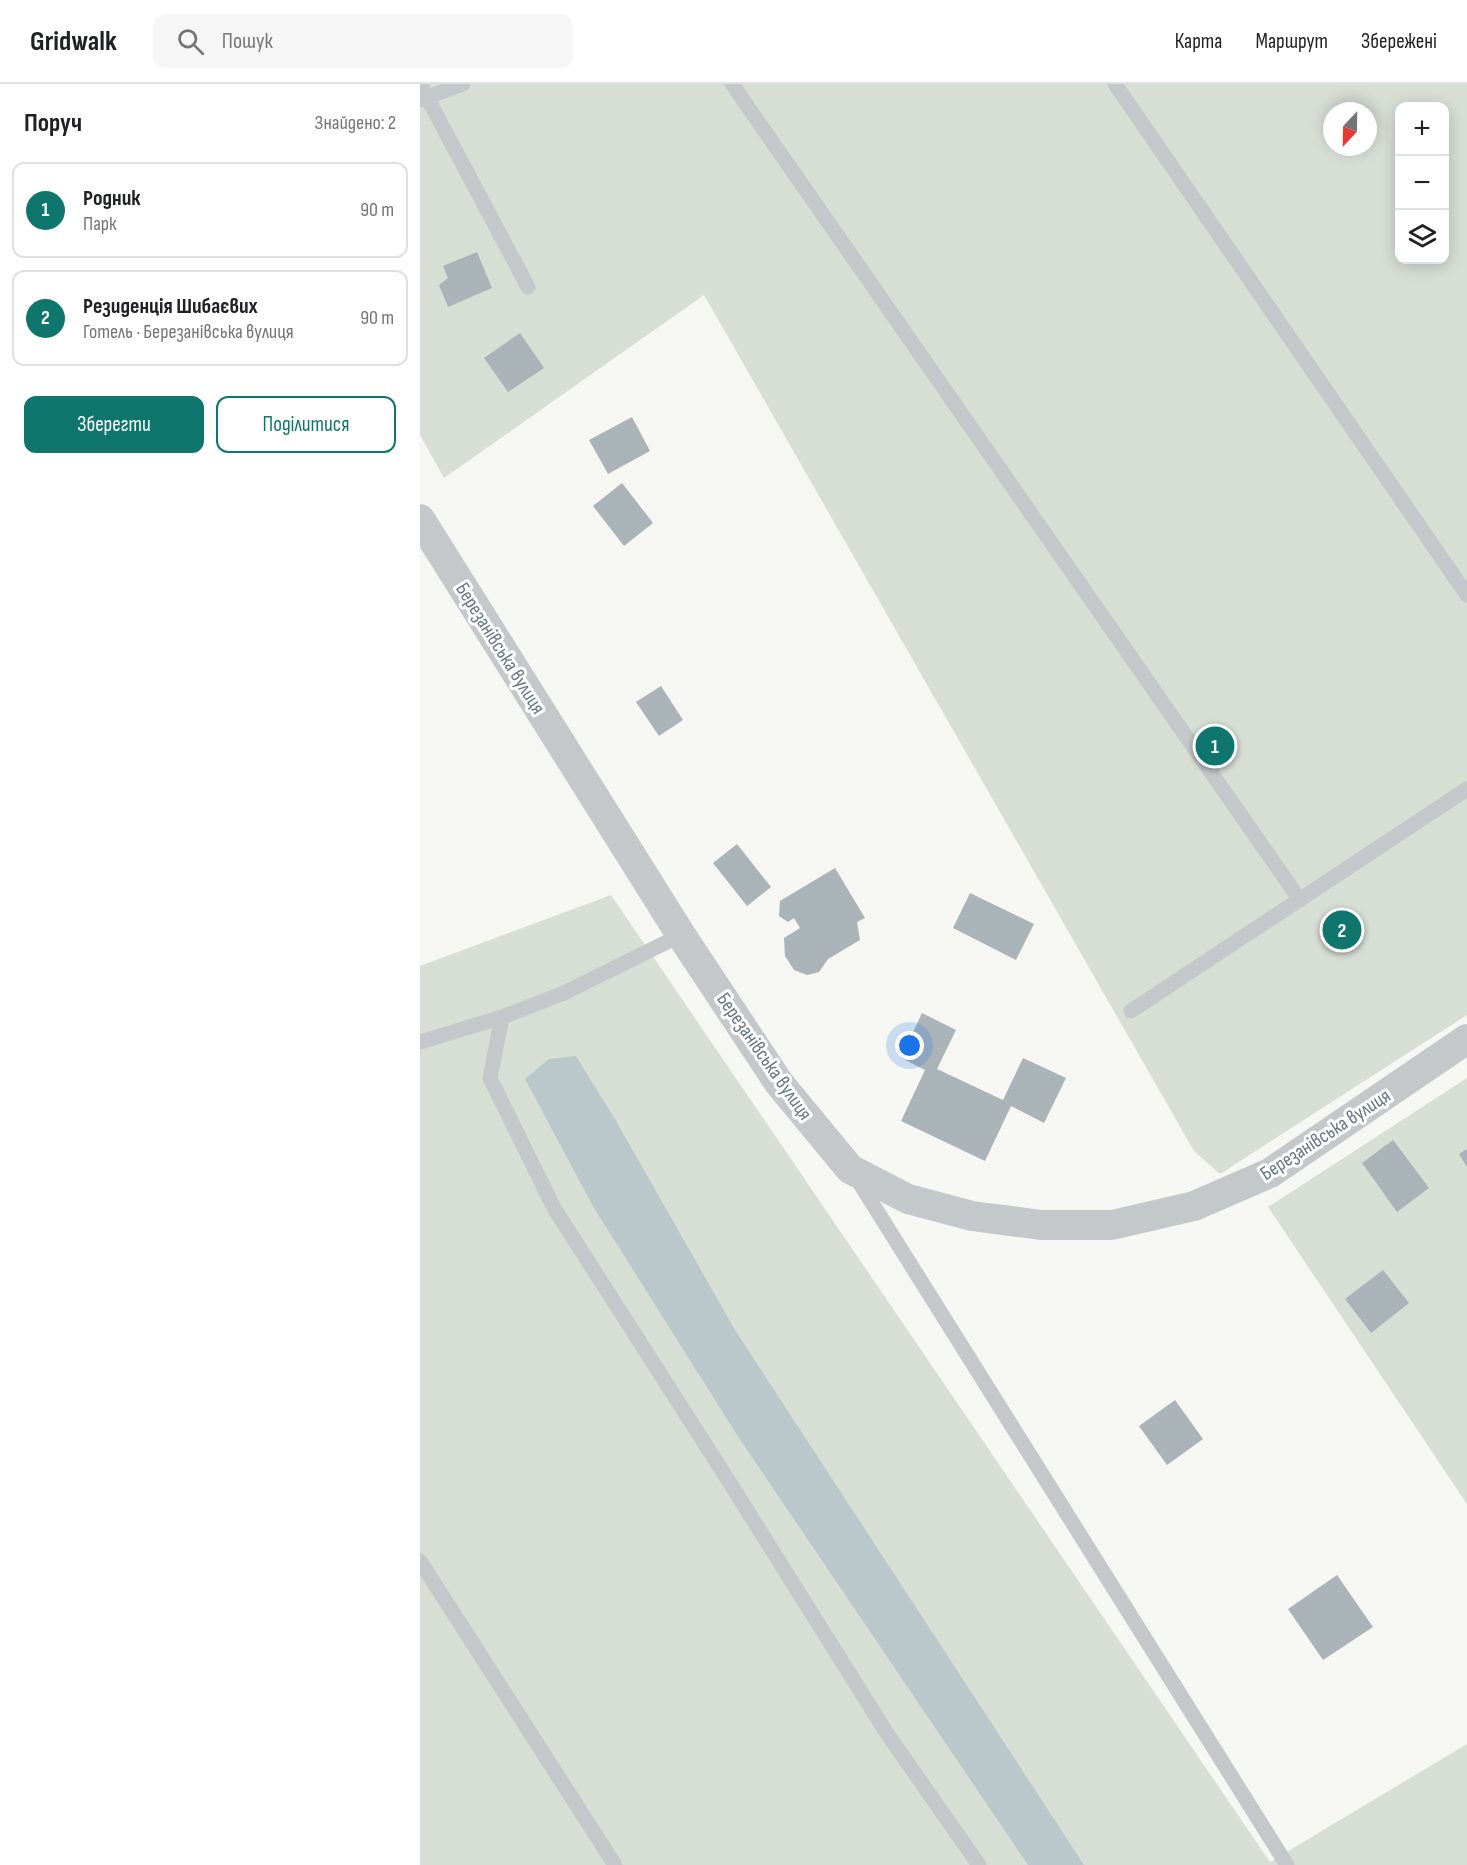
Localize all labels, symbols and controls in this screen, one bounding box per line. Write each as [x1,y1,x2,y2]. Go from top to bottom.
search box [153,14,573,68]
text: Gridwalk [30,25,117,58]
icon: search [174,25,207,58]
text: Пошук [222,28,273,55]
text: Карта [1175,29,1222,54]
text: Маршрут [1255,29,1328,54]
text: Збережені [1361,29,1437,54]
north arrow [1323,102,1377,156]
map controls [1395,102,1449,264]
button: + [1395,102,1449,156]
text: Поруч [24,108,82,139]
text: Знайдено: 2 [315,111,396,135]
button: − [1395,156,1449,210]
text: Родник [83,185,141,212]
text: 1 [42,198,49,222]
text: 90 m [360,198,394,222]
button: layers [1395,210,1449,264]
text: Парк [83,212,117,236]
text: Резиденція Шибаєвих [83,293,258,320]
text: 2 [41,306,50,330]
text: 90 m [360,306,394,330]
text: Готель · Березанівська вулиця [83,320,293,344]
button: Зберегти [24,396,204,453]
button: Поділитися [216,396,396,453]
street label: Березанівська вулиця [450,578,550,719]
pin: 1 [1196,724,1234,768]
pin: 2 [1322,908,1362,952]
street label: Березанівська вулиця [711,988,817,1125]
your location [895,1031,924,1060]
street label: Березанівська вулиця [1256,1084,1395,1186]

